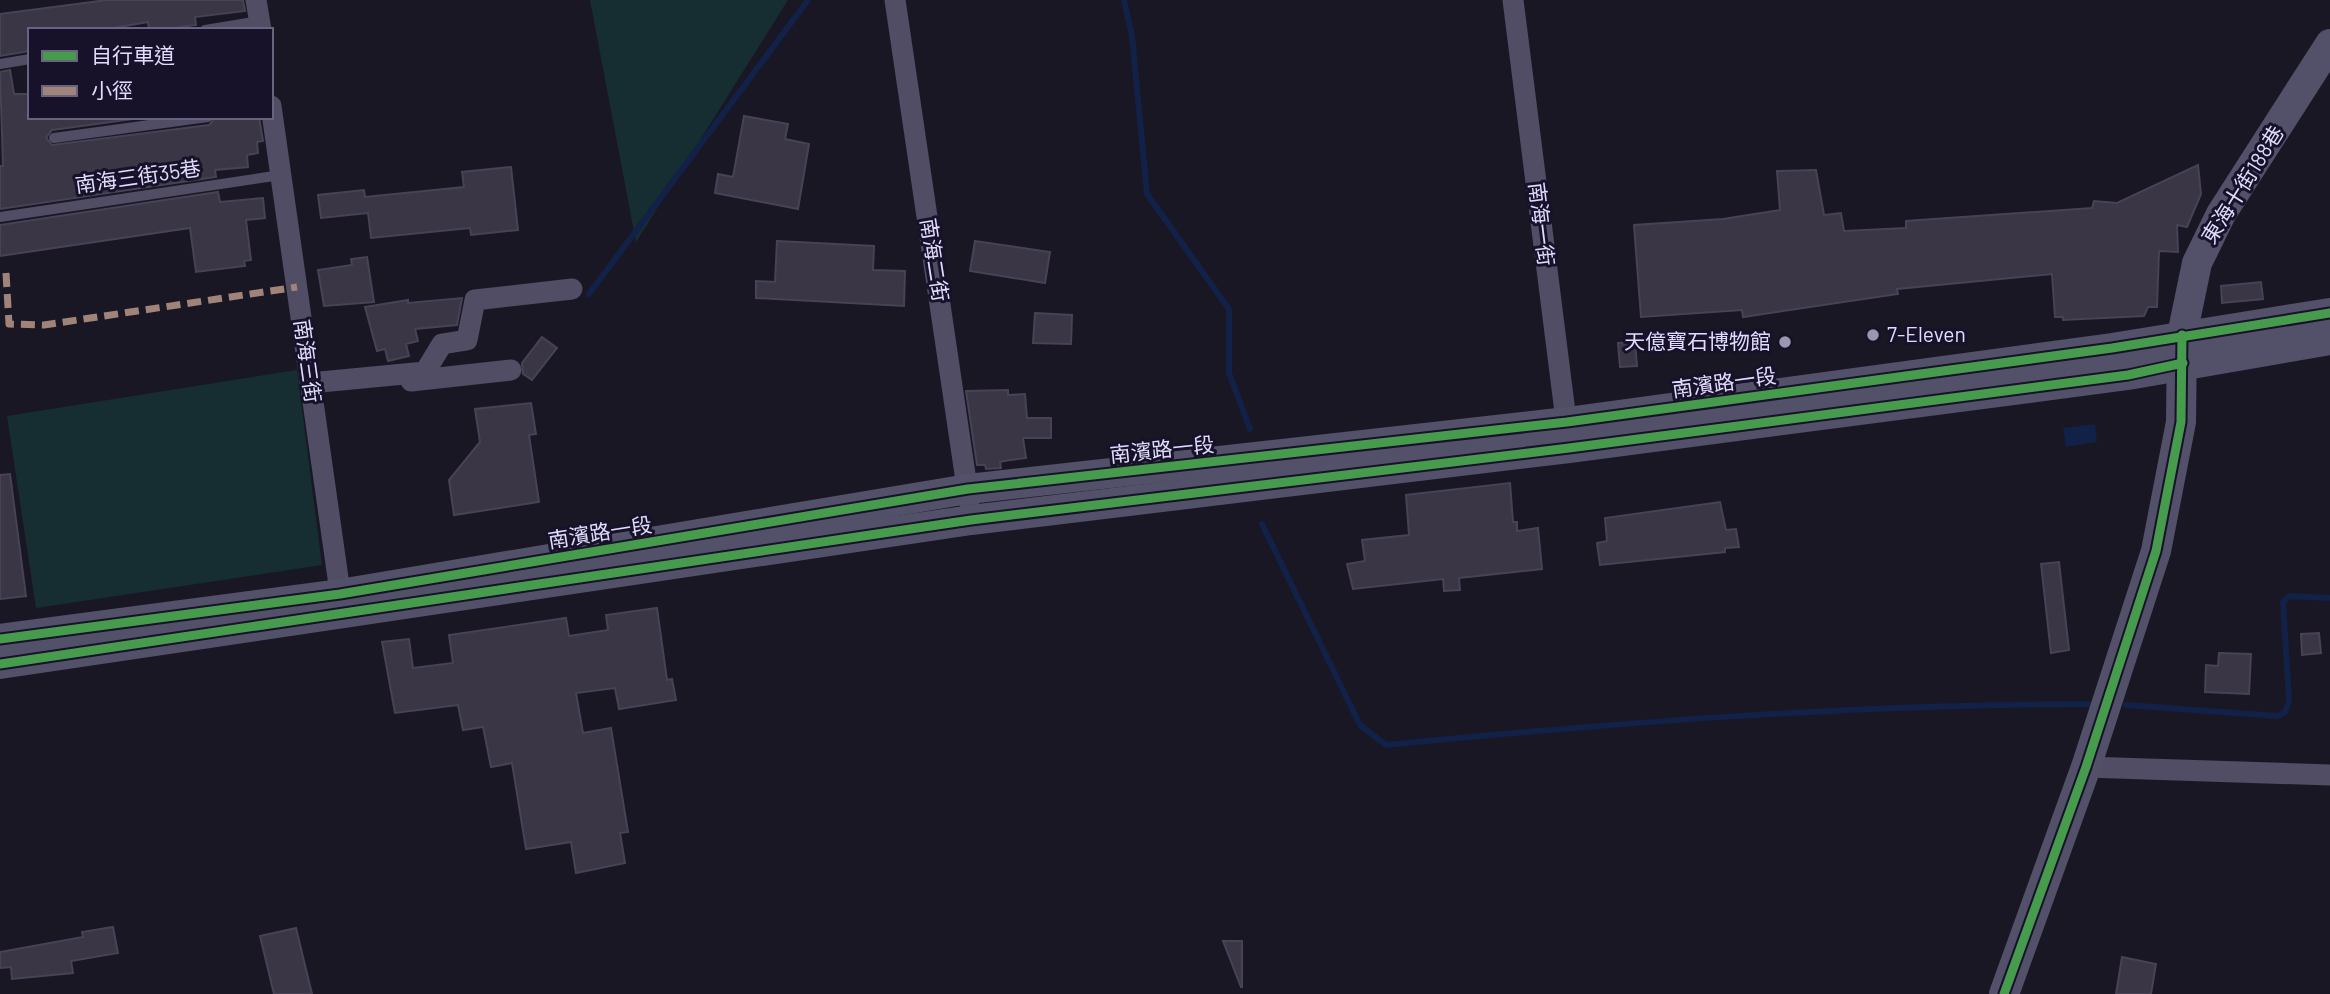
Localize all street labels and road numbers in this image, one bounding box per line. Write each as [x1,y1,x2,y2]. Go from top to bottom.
street label: 東海十街188巷 [2196,121,2288,248]
street label: 南海三街35巷 [73,154,202,197]
street label: 南海一街 [1525,181,1560,267]
street label: 南海二街 [917,216,954,303]
street label: 南海三街 [290,317,327,404]
street label: 南濱路一段 [1670,362,1778,401]
street label: 南濱路一段 [1108,431,1215,466]
street label: 南濱路一段 [546,511,654,552]

